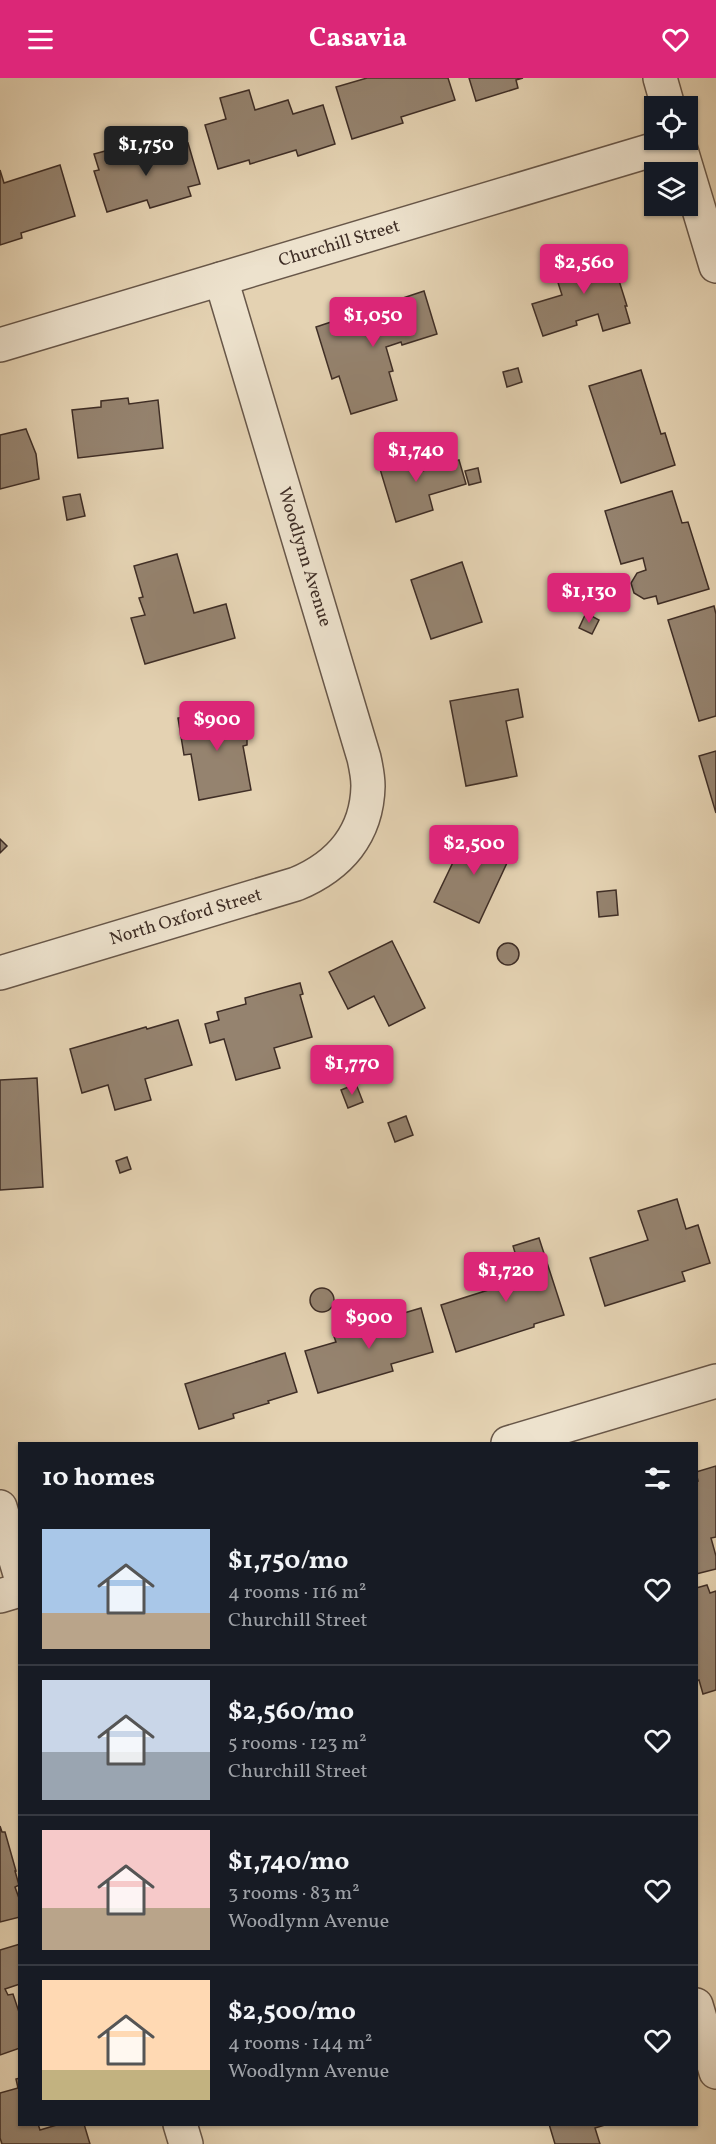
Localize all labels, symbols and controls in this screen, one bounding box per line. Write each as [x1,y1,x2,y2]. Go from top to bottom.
text: Casavia [309,20,407,58]
icon: menu [24,23,57,56]
icon: heart [659,23,692,56]
map controls [644,96,698,216]
button: locate [644,96,698,150]
pin: $1,750 [97,126,195,177]
text: $1,750 [118,131,174,159]
button: layers [644,162,698,216]
street label: Churchill Street [275,214,403,274]
pin: $2,560 [535,244,633,295]
text: $2,560 [554,249,614,277]
pin: $1,050 [324,297,422,348]
text: $1,050 [344,302,402,330]
pin: $1,740 [367,432,465,483]
text: $1,740 [388,437,444,465]
street label: Woodlynn Avenue [271,484,337,630]
pin: $1,130 [540,573,638,624]
text: $1,130 [561,578,617,606]
pin: $900 [181,701,253,752]
text: $900 [193,706,241,734]
pin: $2,500 [425,825,523,876]
text: $2,500 [443,830,505,858]
street label: North Oxford Street [107,882,265,952]
pin: $1,770 [303,1045,401,1096]
text: $1,770 [324,1050,380,1078]
pin: $1,720 [457,1252,555,1303]
text: $1,720 [478,1257,534,1285]
pin: $900 [333,1299,405,1350]
text: $900 [345,1304,393,1332]
text: 10 homes [42,1460,155,1496]
icon: filters [641,1462,674,1495]
text: $1,750/mo [228,1543,348,1579]
icon: home [90,1553,162,1625]
icon: heart [641,1573,674,1606]
text: 4 rooms · 116 m² [228,1579,367,1607]
text: Churchill Street [228,1607,367,1635]
text: $2,560/mo [228,1694,354,1730]
icon: home [90,1704,162,1776]
icon: heart [641,1724,674,1757]
text: 5 rooms · 123 m² [228,1730,367,1758]
text: Churchill Street [228,1758,367,1786]
text: $1,740/mo [228,1844,349,1880]
icon: home [90,1854,162,1926]
icon: heart [641,1874,674,1907]
text: 3 rooms · 83 m² [228,1880,360,1908]
text: Woodlynn Avenue [228,1908,389,1936]
text: $2,500/mo [228,1994,356,2030]
icon: home [90,2004,162,2076]
icon: heart [641,2024,674,2057]
text: 4 rooms · 144 m² [228,2030,373,2058]
text: Woodlynn Avenue [228,2058,389,2086]

